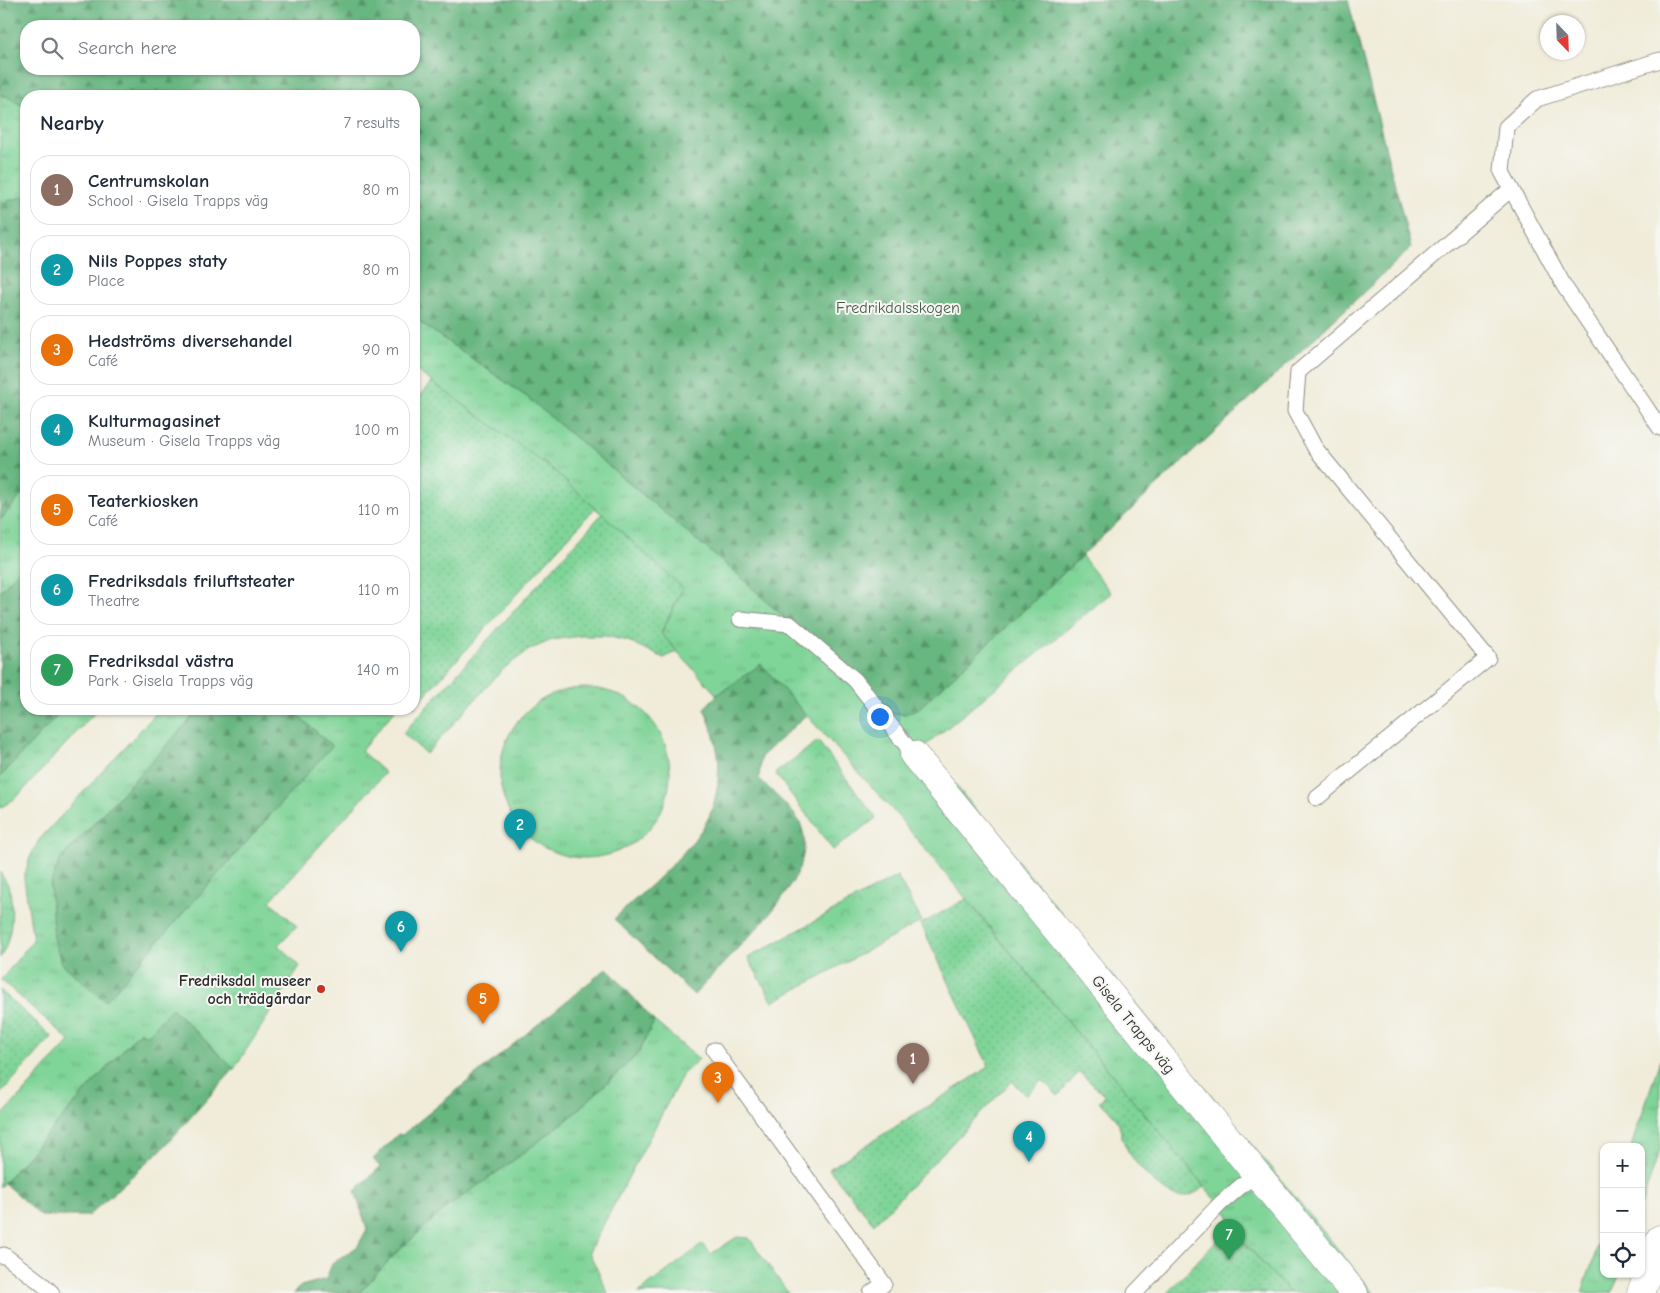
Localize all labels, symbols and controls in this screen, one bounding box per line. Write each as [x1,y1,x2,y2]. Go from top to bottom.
north arrow [1540,15,1585,60]
search box [20,20,420,75]
icon: search [38,34,66,62]
text: Search here [78,37,177,59]
text: Nearby [40,111,104,135]
text: 7 results [343,114,400,132]
text: Centrumskolan [88,170,209,192]
text: 1 [54,181,60,199]
text: 80 m [362,181,399,199]
text: School · Gisela Trapps väg [88,192,269,210]
text: Nils Poppes staty [88,250,227,272]
text: 2 [53,261,61,279]
text: 80 m [362,261,399,279]
text: Place [88,272,124,290]
park label: Fredrikdalsskogen [836,299,960,317]
text: Hedströms diversehandel [88,330,292,352]
text: 3 [53,341,61,359]
text: 90 m [362,341,399,359]
text: Café [88,352,118,370]
text: Kulturmagasinet [88,410,220,432]
text: 4 [53,421,61,439]
text: 100 m [355,421,399,439]
text: Museum · Gisela Trapps väg [88,432,281,450]
text: Teaterkiosken [88,490,199,512]
text: 5 [53,501,61,519]
text: 110 m [358,501,399,519]
text: Café [88,512,118,530]
text: Fredriksdals friluftsteater [88,570,295,592]
text: 6 [53,581,61,599]
text: 110 m [358,581,399,599]
text: Theatre [88,592,140,610]
text: Fredriksdal västra [88,650,234,672]
text: 7 [53,661,61,679]
text: 140 m [357,661,399,679]
text: Park · Gisela Trapps väg [88,672,254,690]
your location [867,704,893,730]
pin: 2 [504,809,536,850]
pin: 6 [385,911,417,952]
place label: Fredriksdal museer och trädgårdar [179,972,312,1008]
street label: Gisela Trapps väg [1088,972,1178,1077]
marker: Fredriksdal museer och trädgårdar [315,983,327,995]
pin: 5 [467,983,499,1024]
pin: 1 [897,1043,929,1084]
pin: 3 [702,1062,734,1103]
pin: 4 [1013,1121,1045,1162]
map controls [1600,1143,1645,1278]
button: + [1600,1143,1645,1188]
button: − [1600,1188,1645,1233]
pin: 7 [1213,1219,1245,1260]
button: locate [1600,1233,1645,1278]

